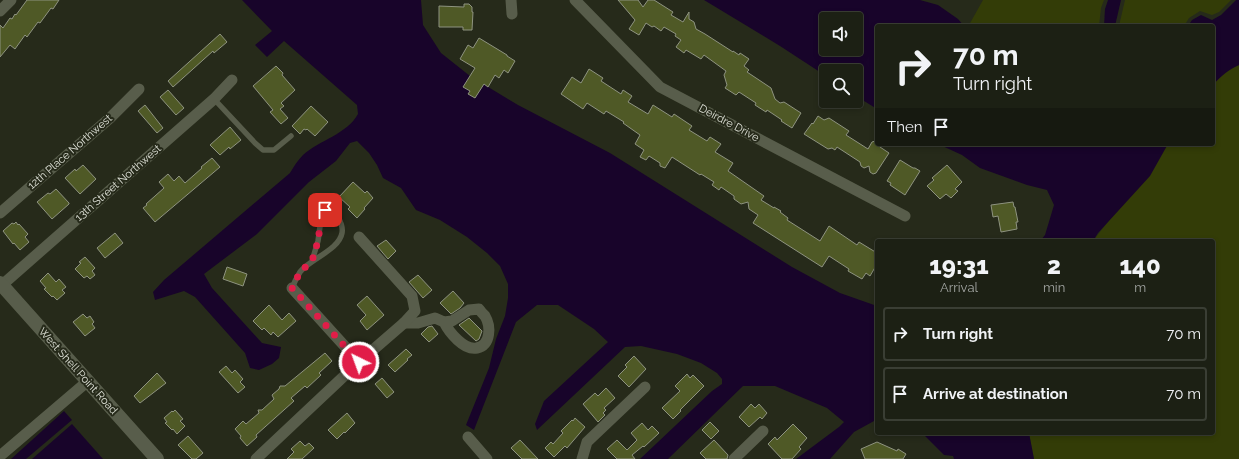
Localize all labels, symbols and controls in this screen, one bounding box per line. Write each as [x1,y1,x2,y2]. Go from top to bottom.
map controls [819,12,863,108]
button: sound [819,12,863,56]
text: 70 m [953,39,1019,72]
icon: right [887,40,939,92]
button: search [819,64,863,108]
text: Turn right [953,73,1032,94]
street label: Deirdre Drive [697,102,762,145]
street label: 12th Place Northwest [25,112,115,192]
icon: arrive [930,116,952,138]
text: Then [887,118,922,136]
street label: 13th Street Northwest [72,142,164,224]
pin [308,193,342,227]
icon: arrive [314,199,336,221]
text: 19:31 [929,251,989,280]
text: 2 [1047,251,1061,280]
text: 140 [1120,251,1161,280]
text: Arrival [940,280,978,295]
text: min [1043,280,1065,295]
text: m [1134,280,1146,295]
icon: right [889,323,911,345]
street label: West Shell Point Road [36,325,120,417]
text: Turn right [923,325,993,343]
text: 70 m [1166,325,1201,343]
position arrow [338,341,380,383]
icon: arrive [889,383,911,405]
text: Arrive at destination [923,385,1068,403]
text: 70 m [1166,385,1201,403]

